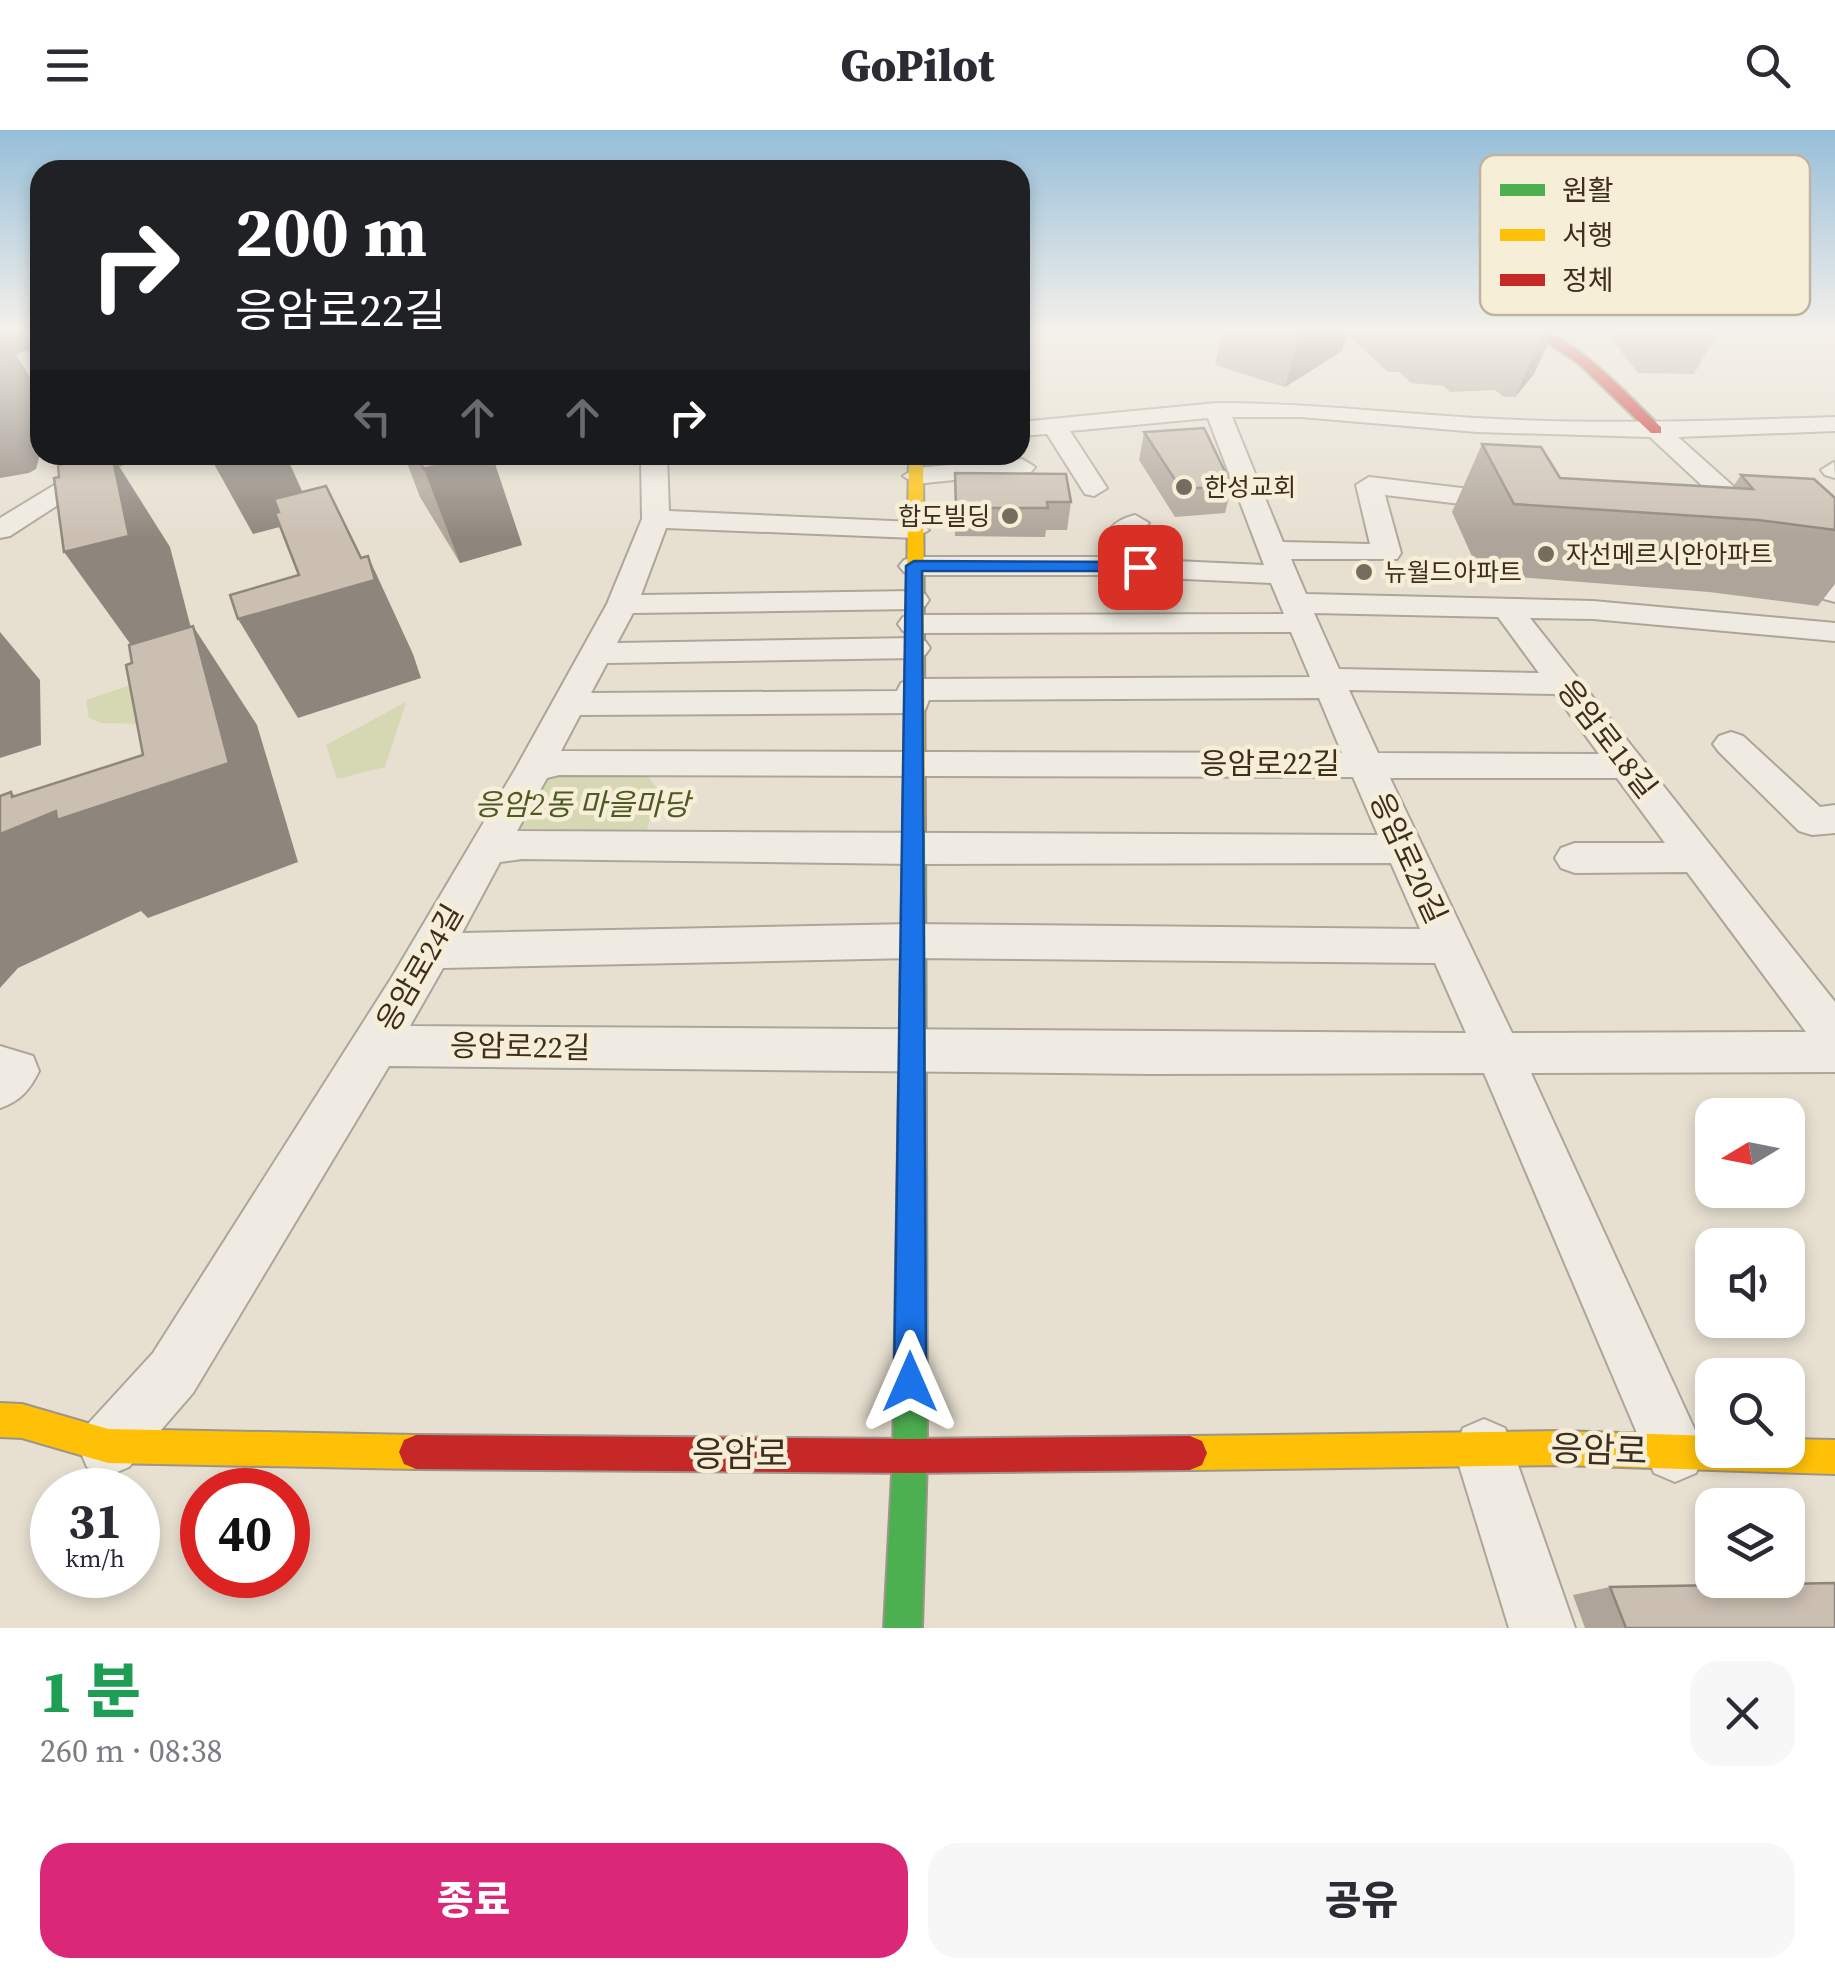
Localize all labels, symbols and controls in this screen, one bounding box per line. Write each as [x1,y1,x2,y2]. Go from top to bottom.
text: GoPilot [841,34,995,96]
icon: menu [40,38,95,93]
icon: search [1740,38,1795,93]
legend [1480,155,1810,315]
text: 원활 [1562,171,1614,209]
text: 200 m [235,183,427,279]
icon: right [70,200,200,330]
text: 서행 [1562,216,1614,254]
text: 정체 [1562,261,1614,299]
text: 응암로22길 [235,279,446,341]
icon: left [345,390,400,445]
icon: ahead [450,390,505,445]
icon: ahead [555,390,610,445]
icon: right [660,390,715,445]
place label: 한성교회 [1204,470,1296,504]
marker: 한성교회 [1173,476,1195,498]
place label: 합도빌딩 [898,499,990,533]
marker: 합도빌딩 [999,505,1021,527]
pin [1098,525,1183,610]
place label: 자선메르시안아파트 [1566,537,1773,571]
icon: arrive [1113,540,1168,595]
marker: 자선메르시안아파트 [1535,543,1557,565]
place label: 뉴월드아파트 [1384,555,1522,589]
marker: 뉴월드아파트 [1353,561,1375,583]
street label: 응암로18길 [1548,671,1667,807]
street label: 응암로22길 [1200,743,1340,784]
park label: 응암2동 마을마당 [474,784,693,825]
street label: 응암로20길 [1360,785,1457,930]
street label: 응암로24길 [367,897,472,1039]
street label: 응암로22길 [449,1025,591,1068]
north arrow [1695,1098,1805,1208]
map controls [1695,1098,1805,1598]
button: sound [1695,1228,1805,1338]
position arrow [858,1330,962,1434]
button: search [1695,1358,1805,1468]
street label: 응암로 [1550,1424,1648,1476]
street label: 응암로 [692,1430,788,1478]
speed limit sign: 40 [180,1468,310,1598]
text: 31 [68,1486,122,1555]
button: layers [1695,1488,1805,1598]
text: km/h [65,1541,125,1575]
text: 1 분 [40,1650,141,1732]
button: close [1690,1661,1795,1766]
text: 260 m · 08:38 [40,1729,222,1773]
button: 종료 [40,1843,908,1958]
button: 공유 [928,1843,1795,1958]

